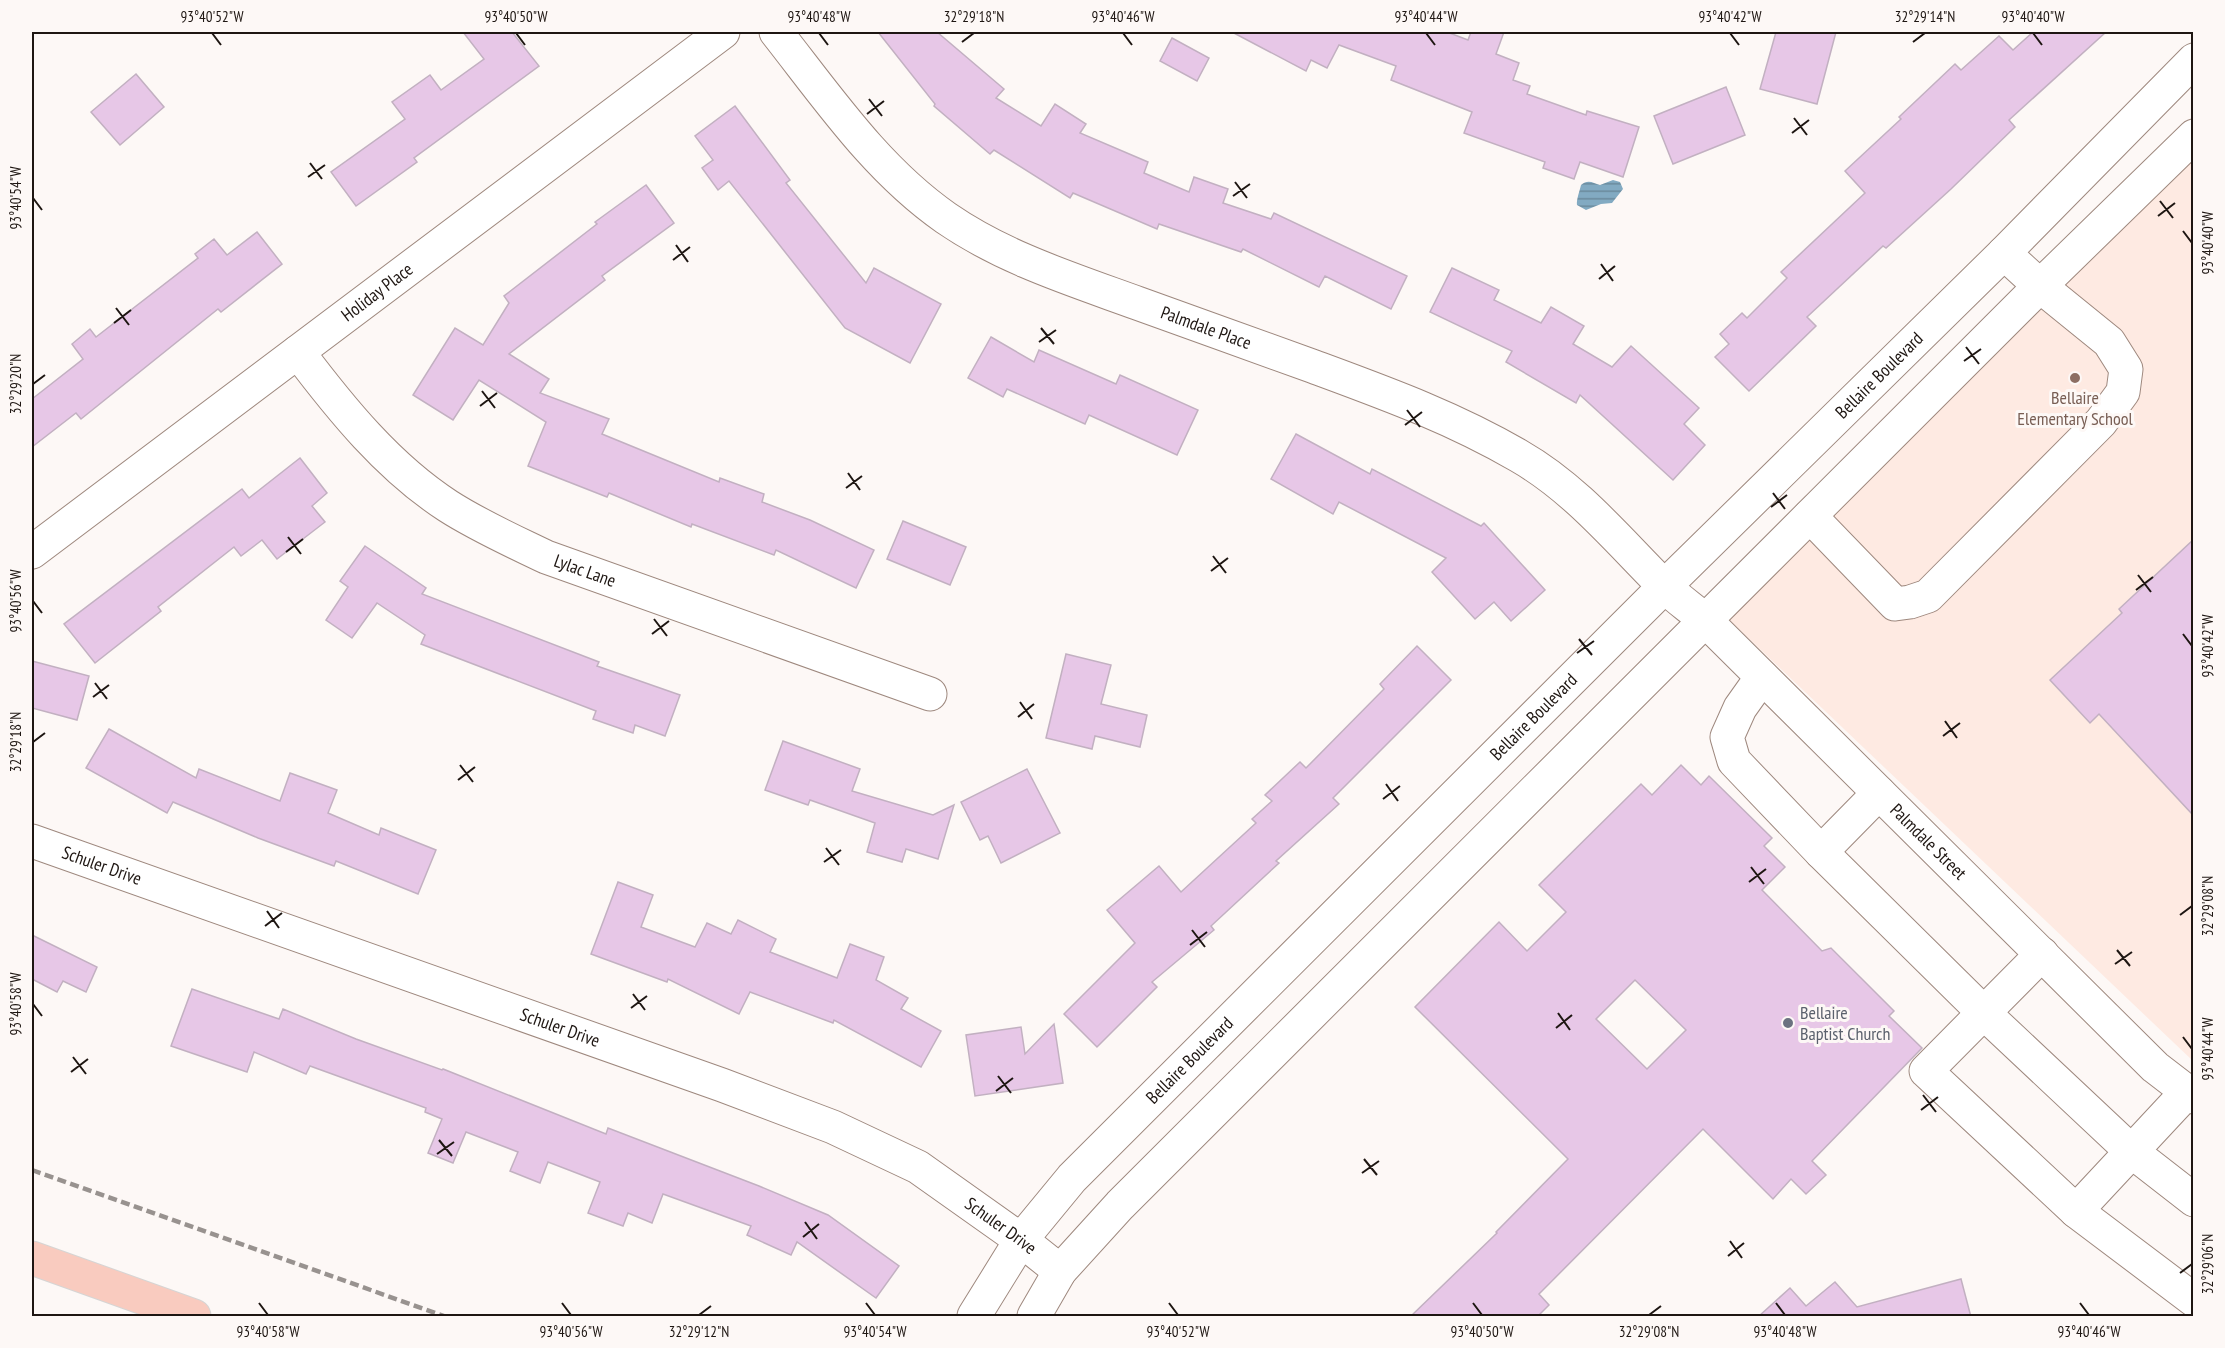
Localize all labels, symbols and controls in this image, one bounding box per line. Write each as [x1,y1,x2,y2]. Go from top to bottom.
text: 93°40'52"W [180,7,244,26]
text: 93°40'50"W [484,7,548,26]
text: 93°40'48"W [787,7,851,26]
text: 32°29'18"N [944,7,1004,26]
text: 93°40'46"W [1091,7,1155,26]
text: 93°40'44"W [1394,7,1458,26]
text: 93°40'42"W [1698,7,1762,26]
text: 32°29'14"N [1895,7,1955,26]
text: 93°40'40"W [2001,7,2065,26]
text: 93°40'54"W [6,166,25,230]
text: 93°40'40"W [2198,211,2217,275]
street label: Holiday Place [337,257,417,326]
street label: Palmdale Place [1158,301,1254,354]
street label: Bellaire Boulevard [1830,327,1928,423]
text: 32°29'20"N [6,354,25,414]
marker: Bellaire Elementary School [2068,371,2082,385]
place label: Bellaire Elementary School [2017,386,2133,430]
street label: Lylac Lane [551,549,619,592]
text: 93°40'56"W [6,569,25,633]
text: 93°40'42"W [2198,614,2217,678]
street label: Bellaire Boulevard [1485,668,1582,765]
text: 32°29'18"N [6,712,25,772]
street label: Palmdale Street [1885,798,1972,884]
street label: Schuler Drive [59,841,145,890]
text: 32°29'08"N [2198,876,2217,936]
text: 93°40'58"W [6,972,25,1036]
place label: Bellaire Baptist Church [1800,1001,1890,1045]
street label: Schuler Drive [517,1003,603,1052]
street label: Bellaire Boulevard [1141,1012,1238,1109]
marker: Bellaire Baptist Church [1781,1016,1795,1030]
text: 93°40'44"W [2198,1017,2217,1081]
street label: Schuler Drive [961,1192,1042,1259]
text: 32°29'06"N [2198,1234,2217,1294]
text: 93°40'58"W [236,1322,300,1341]
text: 93°40'56"W [539,1322,603,1341]
text: 32°29'12"N [669,1322,729,1341]
text: 93°40'54"W [843,1322,907,1341]
text: 93°40'52"W [1146,1322,1210,1341]
text: 93°40'50"W [1450,1322,1514,1341]
text: 32°29'08"N [1619,1322,1679,1341]
text: 93°40'48"W [1753,1322,1817,1341]
text: 93°40'46"W [2057,1322,2121,1341]

